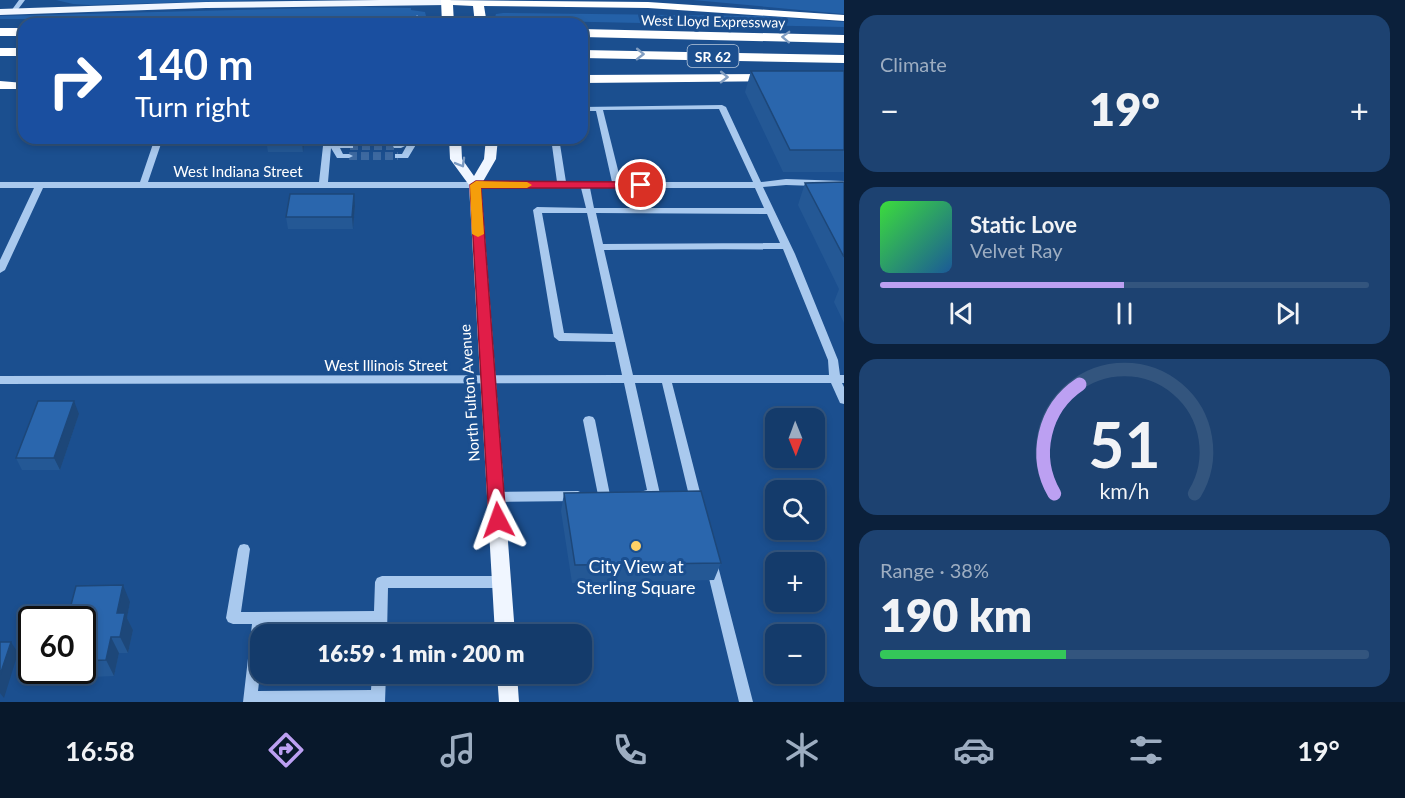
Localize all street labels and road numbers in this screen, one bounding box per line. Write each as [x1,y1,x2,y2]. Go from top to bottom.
street label: West Lloyd Expressway [641,11,786,31]
road number: SR 62 [688,45,738,67]
street label: West Indiana Street [173,162,303,180]
street label: North Fulton Avenue [455,324,483,462]
street label: West Illinois Street [324,356,448,374]

